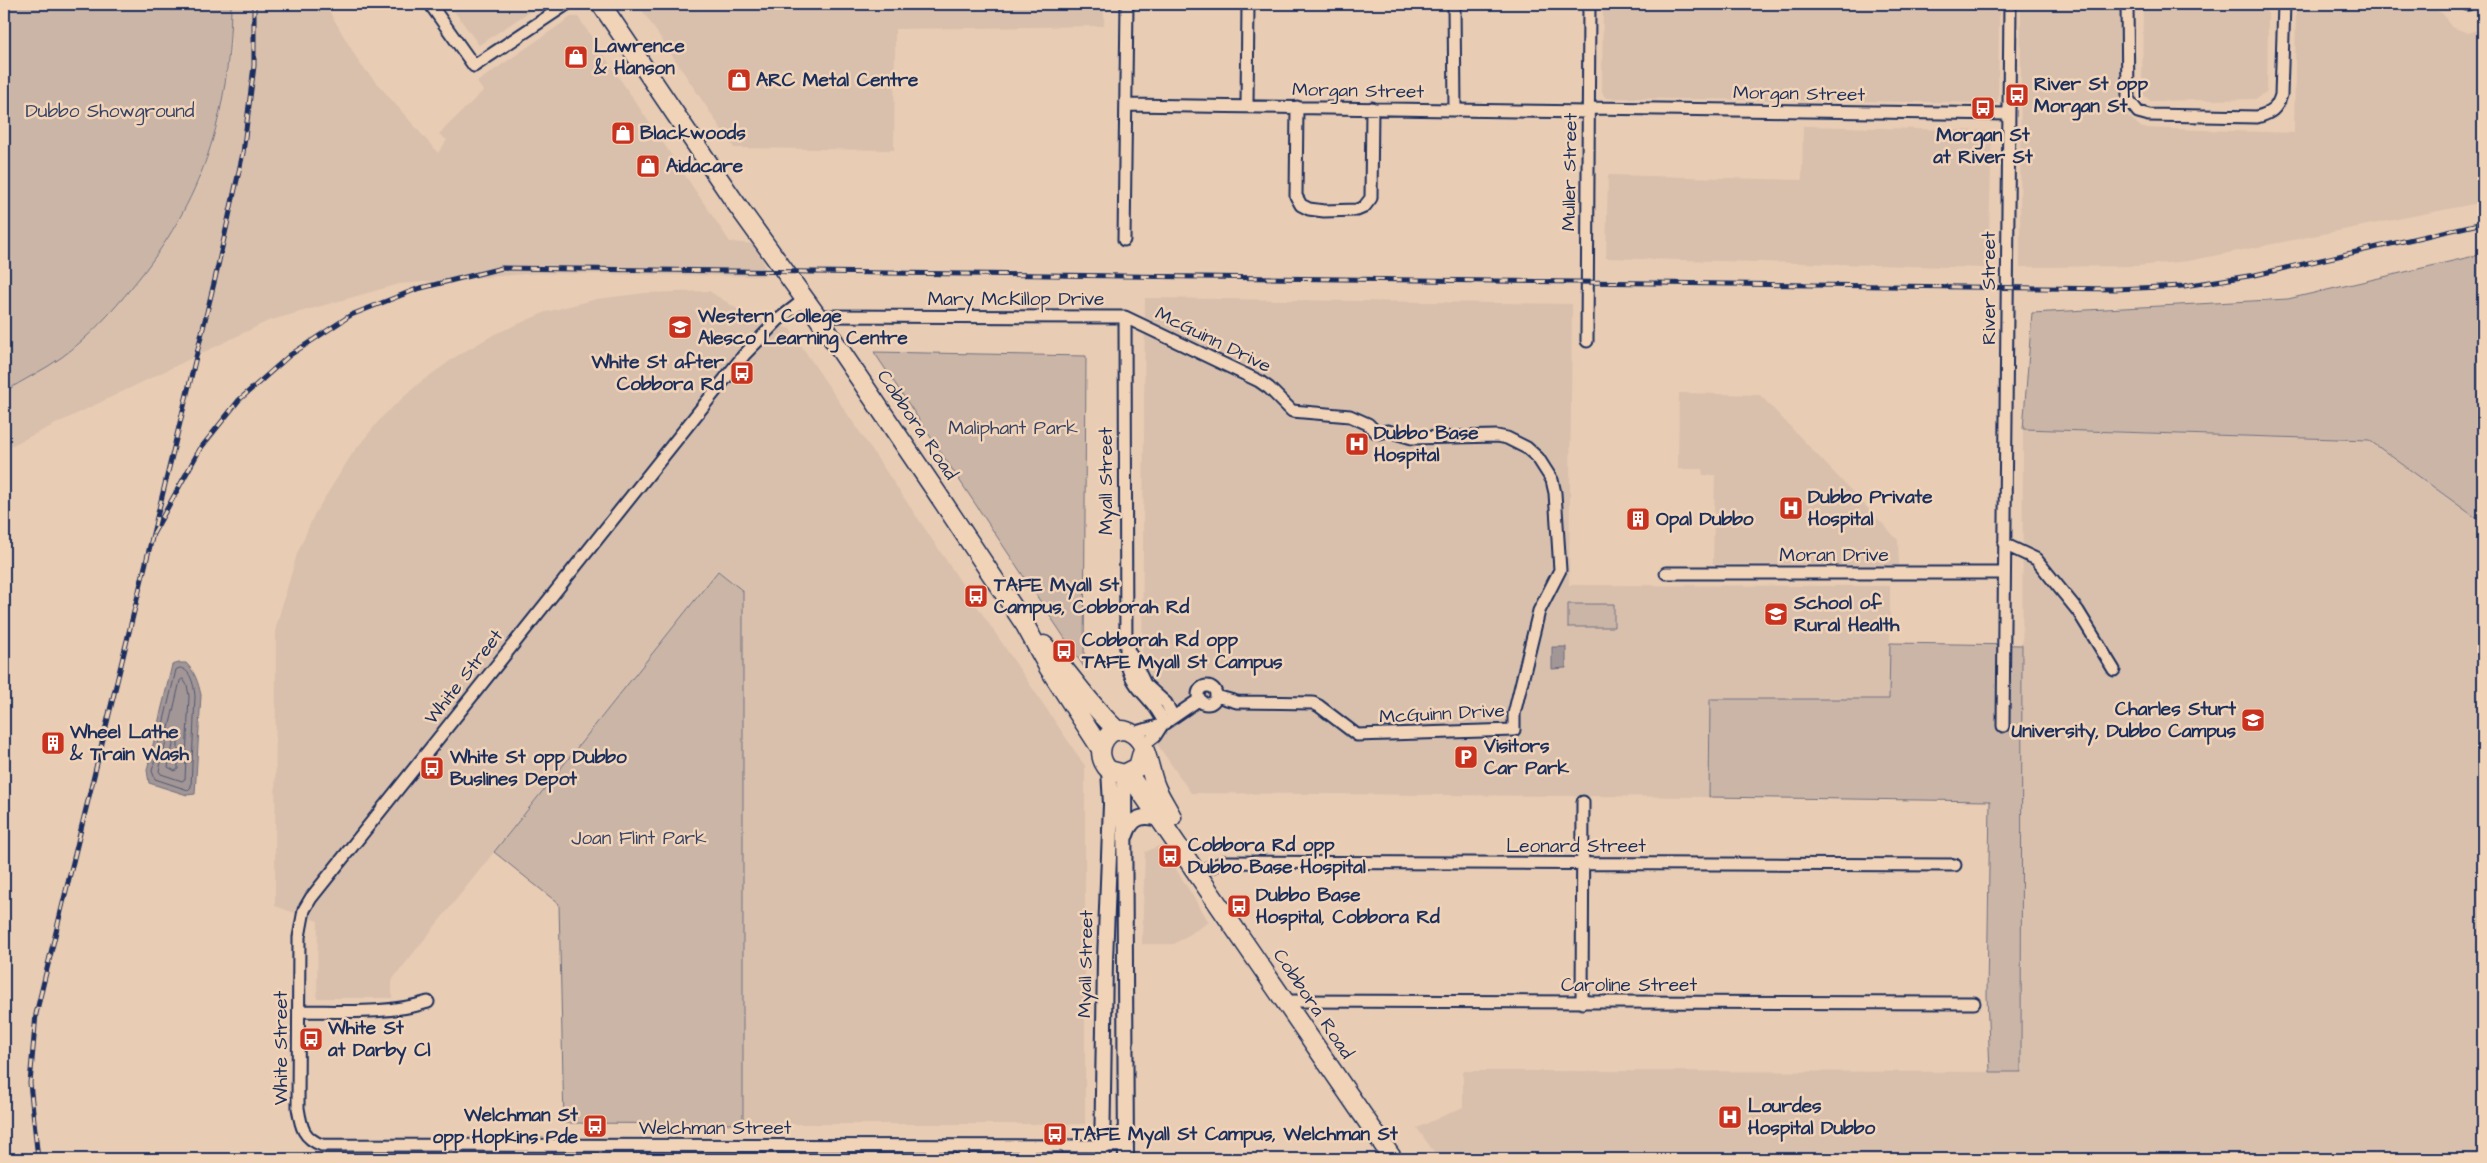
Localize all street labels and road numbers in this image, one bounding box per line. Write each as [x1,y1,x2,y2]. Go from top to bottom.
street label: Morgan Street [1292,76,1425,107]
street label: Morgan Street [1733,79,1866,110]
street label: Muller Street [1555,112,1585,231]
street label: River Street [1976,231,2003,345]
street label: Mary McKillop Drive [928,286,1104,314]
street label: McGuinn Drive [1151,300,1275,380]
street label: Cobbora Road [870,365,964,486]
street label: Myall Street [1093,427,1121,535]
street label: Moran Drive [1779,542,1889,569]
street label: White Street [418,623,510,730]
street label: McGuinn Drive [1378,697,1506,731]
street label: Leonard Street [1506,833,1646,860]
street label: Myall Street [1072,909,1101,1018]
street label: Cobbora Road [1266,944,1360,1065]
street label: Caroline Street [1561,972,1697,999]
street label: White Street [268,991,295,1105]
street label: Welchman Street [639,1115,792,1142]

